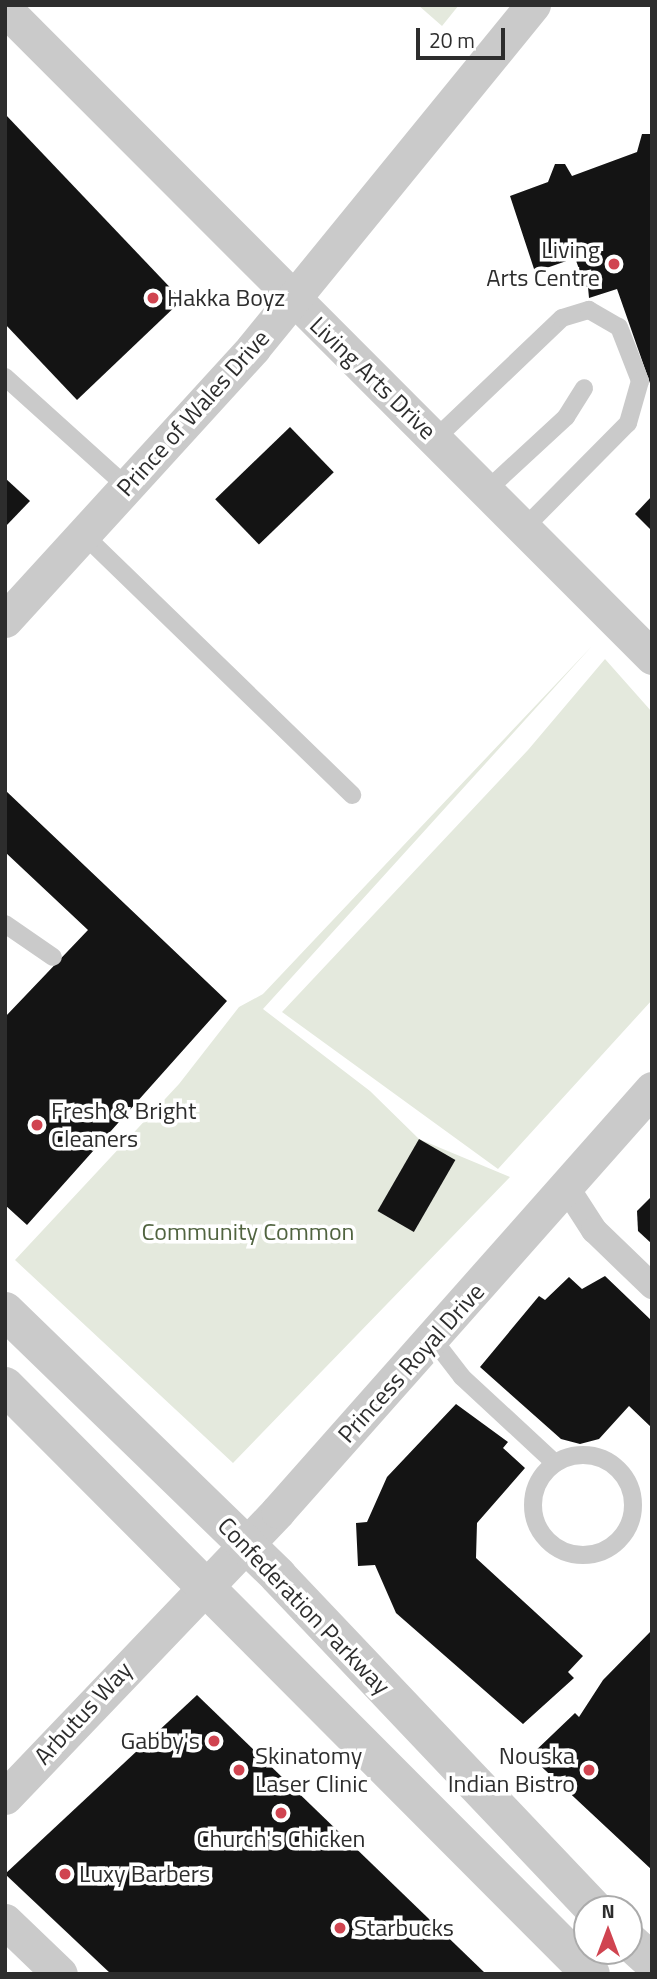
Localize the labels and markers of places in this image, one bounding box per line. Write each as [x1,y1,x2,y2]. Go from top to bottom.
place label: Living Arts Centre [486,236,600,292]
marker: Living Arts Centre [606,256,622,272]
place label: Hakka Boyz [167,284,285,312]
marker: Hakka Boyz [145,290,161,306]
place label: Fresh & Bright Cleaners [51,1097,196,1153]
marker: Fresh & Bright Cleaners [29,1117,45,1133]
place label: Gabby's [121,1727,200,1755]
marker: Gabby's [206,1733,222,1749]
place label: Skinatomy Laser Clinic [255,1742,368,1798]
place label: Nouska Indian Bistro [448,1742,575,1798]
marker: Skinatomy Laser Clinic [229,1760,249,1780]
marker: Nouska Indian Bistro [581,1762,597,1778]
marker: Church's Chicken [273,1805,289,1821]
place label: Church's Chicken [197,1825,365,1853]
place label: Luxy Barbers [79,1860,210,1888]
marker: Luxy Barbers [57,1866,73,1882]
place label: Starbucks [354,1914,454,1942]
marker: Starbucks [332,1920,348,1936]

